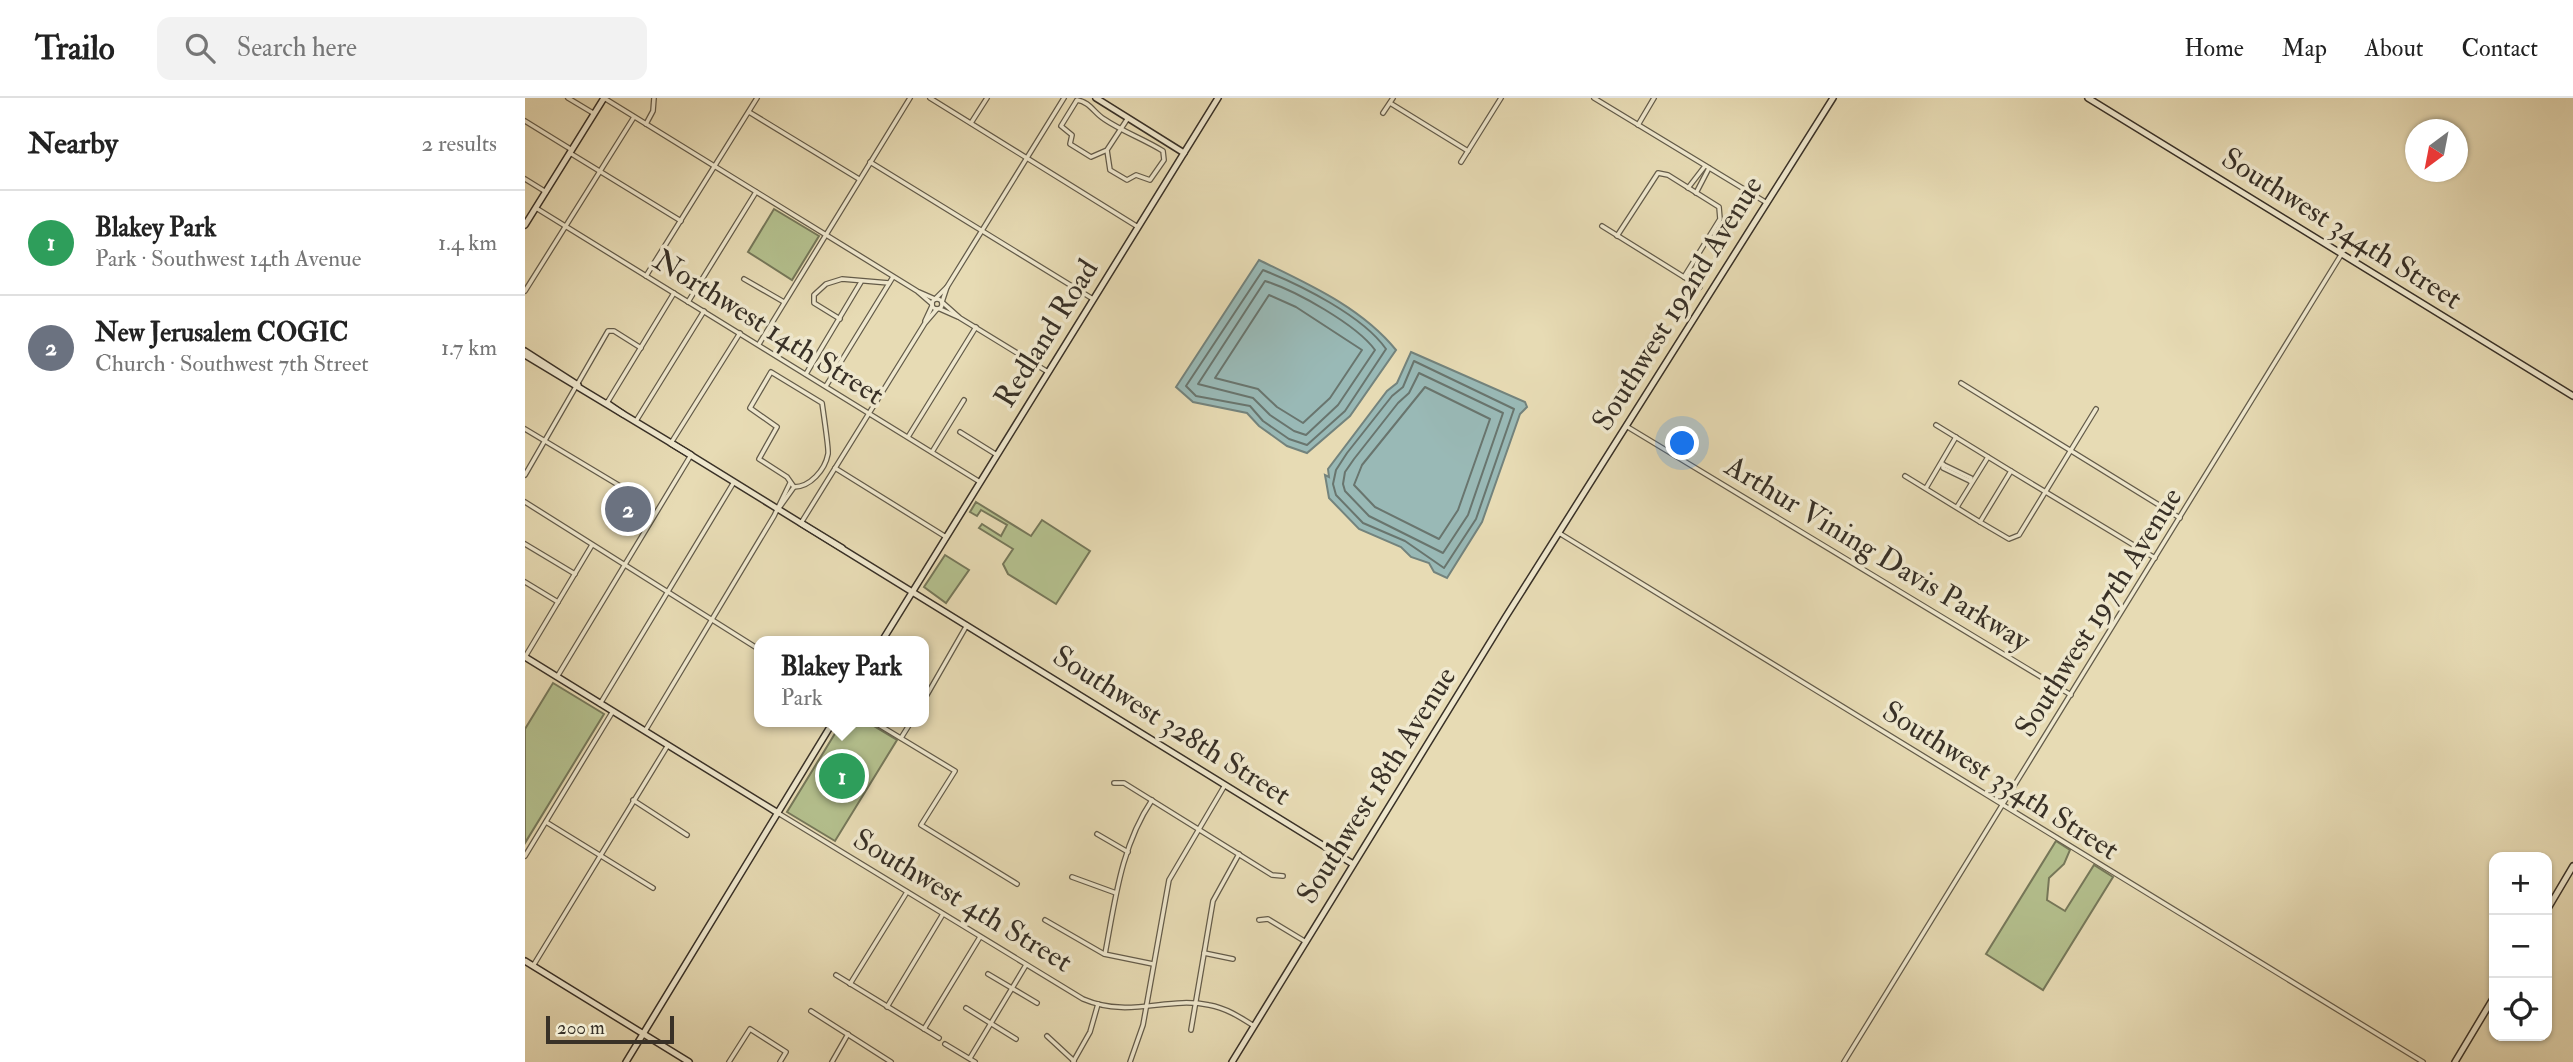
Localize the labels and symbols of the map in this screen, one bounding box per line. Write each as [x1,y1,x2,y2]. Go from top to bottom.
north arrow [2405,119,2468,182]
street label: Southwest 344th Street [2215,139,2469,318]
street label: Southwest 192nd Avenue [1584,169,1771,437]
street label: Northwest 14th Street [647,242,891,413]
street label: Redland Road [986,252,1107,414]
your location [1665,426,1699,460]
street label: Arthur Vining Davis Parkway [1718,447,2038,660]
street label: Southwest 197th Avenue [2007,481,2190,744]
pin: 2 [605,483,651,535]
street label: Southwest 328th Street [1046,637,1298,814]
street label: Southwest 18th Avenue [1289,660,1464,910]
street label: Southwest 334th Street [1876,693,2126,868]
pin: 1 [819,750,865,802]
street label: Southwest 4th Street [846,820,1079,981]
scale bar [546,1013,674,1045]

